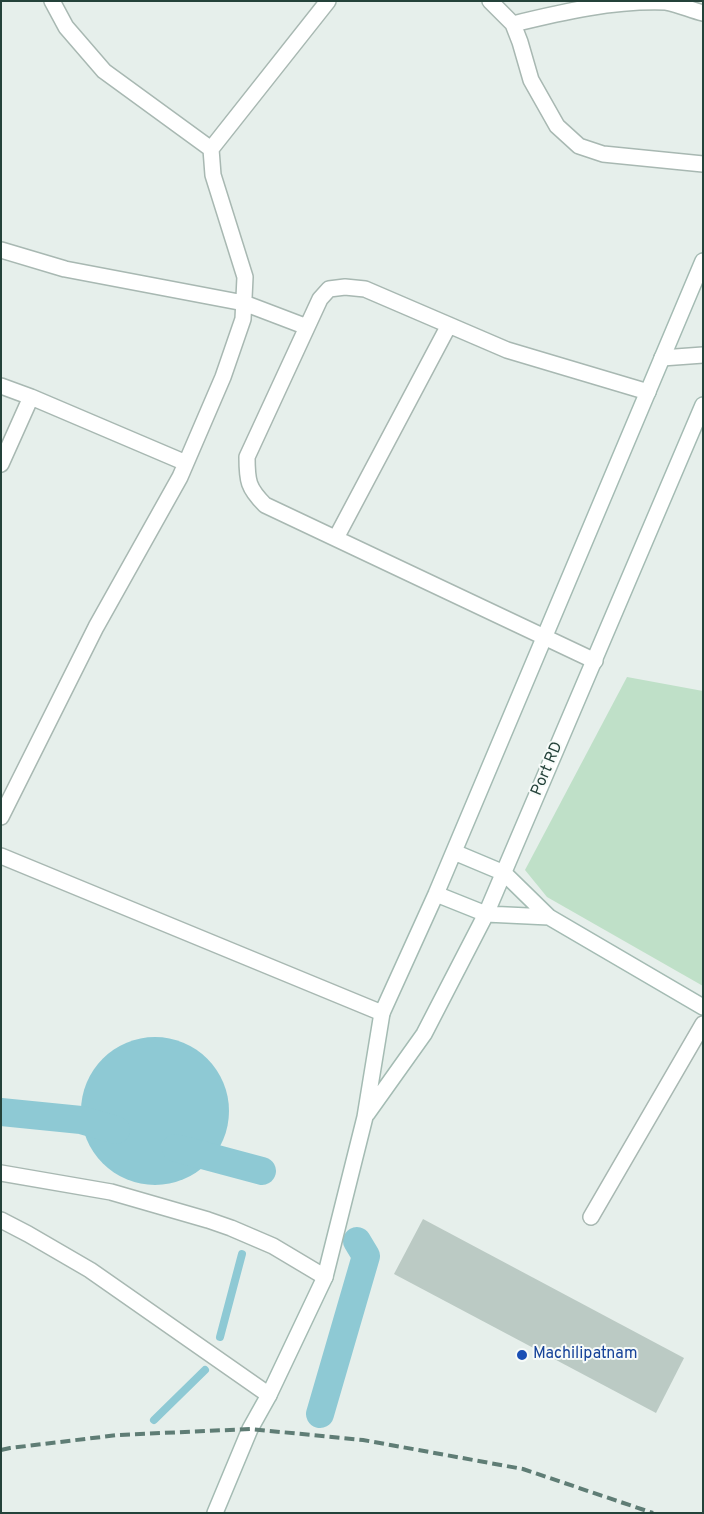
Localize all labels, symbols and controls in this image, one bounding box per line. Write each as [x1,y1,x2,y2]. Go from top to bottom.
street label: Port RD [528,739,568,799]
place label: Machilipatnam [533,1345,637,1365]
marker: Machilipatnam [515,1348,529,1362]

